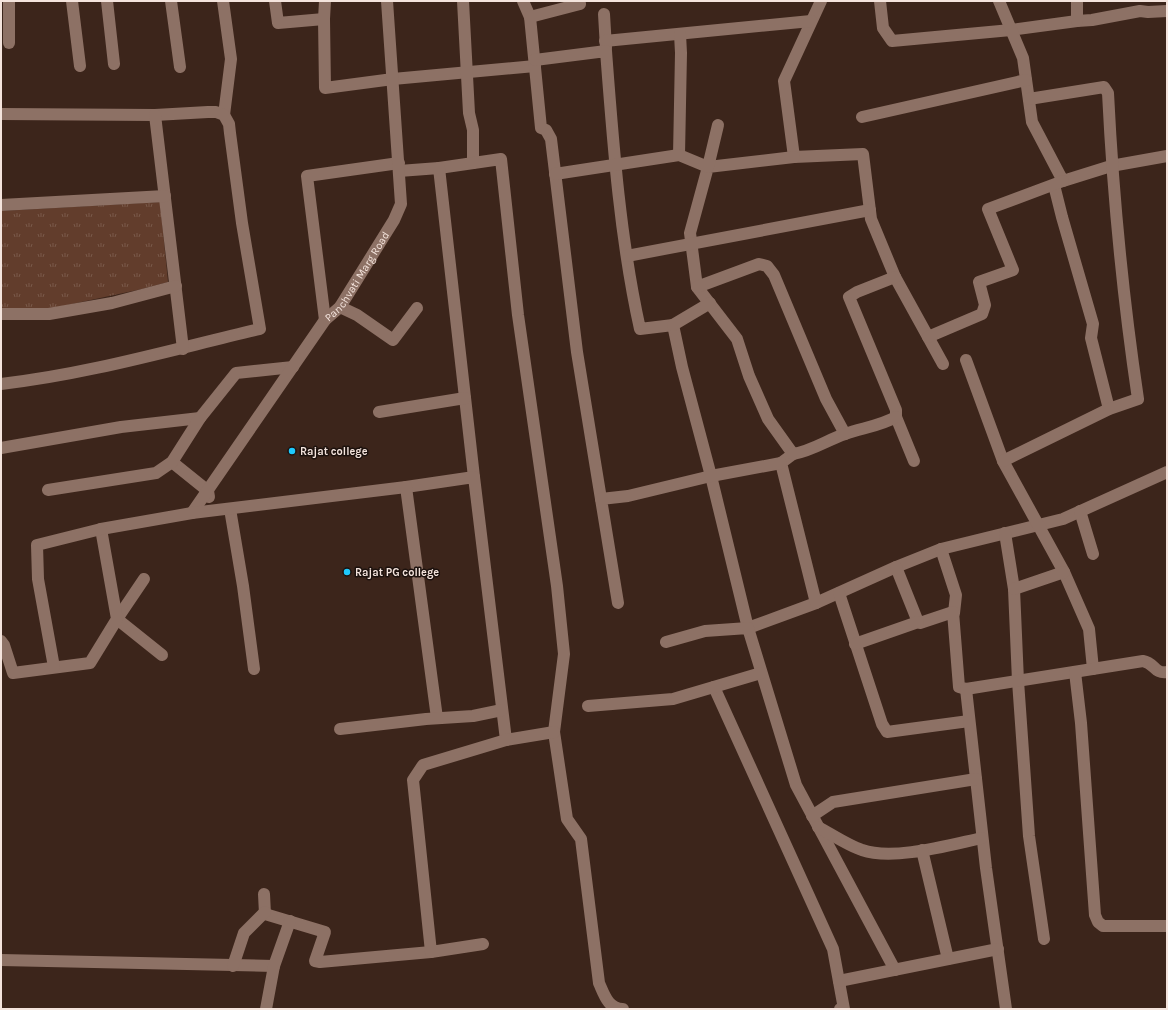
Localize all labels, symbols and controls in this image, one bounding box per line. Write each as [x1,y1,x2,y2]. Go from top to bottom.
street label: Panchvati Marg Road [322,229,392,324]
place label: Rajat college [300,445,368,458]
marker: Rajat college [287,446,297,456]
place label: Rajat PG college [355,566,439,579]
marker: Rajat PG college [342,567,352,577]

